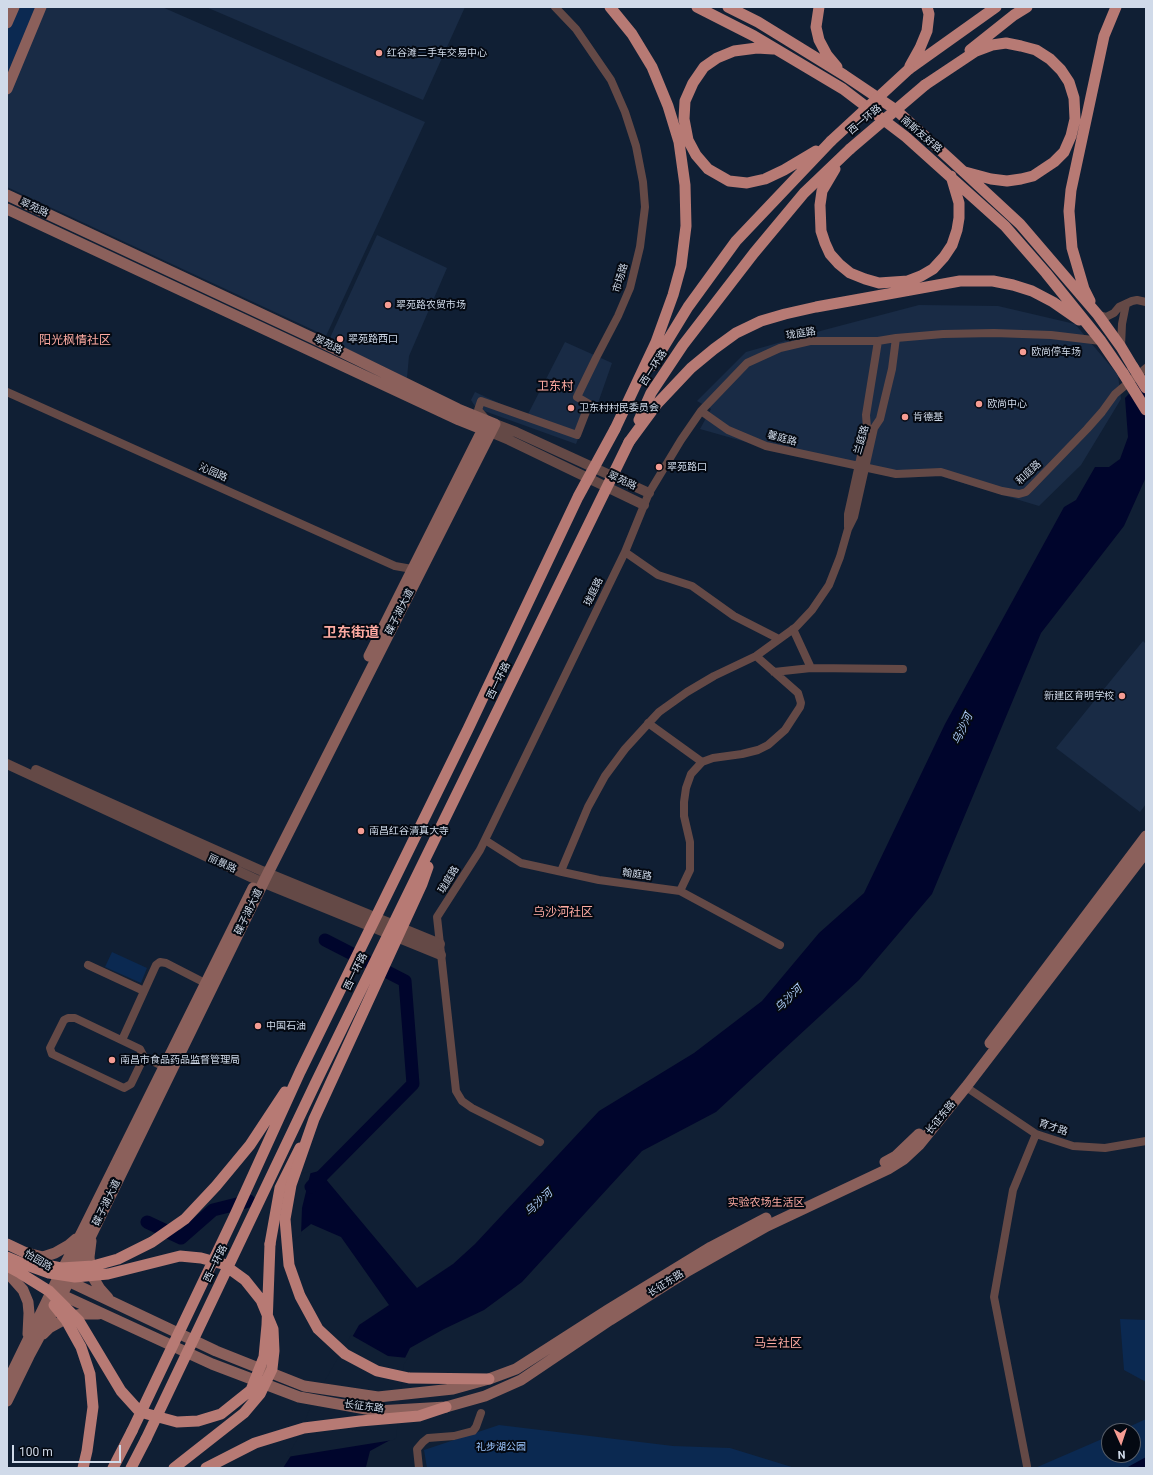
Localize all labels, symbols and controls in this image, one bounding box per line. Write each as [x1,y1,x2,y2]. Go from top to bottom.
place label: 红谷滩二手车交易中心 [387,47,487,59]
marker: 红谷滩二手车交易中心 [374,48,384,58]
street label: 西一环路 [846,103,884,137]
street label: 南斯友好路 [898,114,944,156]
street label: 翠苑路 [18,196,50,220]
street label: 市场路 [611,262,631,294]
place label: 翠苑路农贸市场 [396,299,466,311]
marker: 翠苑路农贸市场 [383,300,393,310]
street label: 珑庭路 [785,326,817,342]
street label: 翠苑路 [312,333,344,357]
place label: 翠苑路西口 [348,333,398,345]
district label: 阳光枫情社区 [39,334,111,348]
marker: 翠苑路西口 [335,334,345,344]
place label: 欧尚停车场 [1031,346,1081,358]
marker: 欧尚停车场 [1018,347,1028,357]
street label: 西一环路 [638,348,670,388]
district label: 卫东村 [537,380,573,394]
place label: 欧尚中心 [987,398,1027,410]
marker: 欧尚中心 [974,399,984,409]
place label: 卫东村村民委员会 [579,402,659,414]
marker: 卫东村村民委员会 [566,403,576,413]
place label: 肯德基 [913,411,943,423]
marker: 肯德基 [900,412,910,422]
street label: 兰庭路 [852,424,872,456]
street label: 馨庭路 [766,429,798,449]
street label: 和庭路 [1014,458,1044,488]
street label: 沁园路 [197,461,229,485]
place label: 翠苑路口 [667,461,707,473]
marker: 翠苑路口 [654,462,664,472]
street label: 翠苑路 [606,469,638,493]
street label: 珑庭路 [582,576,606,608]
street label: 碟子湖大道 [383,587,417,637]
district label: 卫东街道 [323,625,379,641]
street label: 西一环路 [485,660,513,702]
place label: 新建区育明学校 [1044,690,1114,702]
marker: 新建区育明学校 [1117,691,1127,701]
water label: 乌沙河 [950,711,976,747]
place label: 南昌红谷清真大寺 [369,825,449,837]
marker: 南昌红谷清真大寺 [356,826,366,836]
street label: 丽景路 [206,852,238,876]
street label: 珑庭路 [436,864,462,896]
street label: 翰庭路 [621,867,653,883]
street label: 碟子湖大道 [233,887,265,937]
district label: 乌沙河社区 [533,906,593,920]
street label: 西一环路 [342,951,370,993]
water label: 乌沙河 [773,983,805,1015]
place label: 中国石油 [266,1020,306,1032]
marker: 中国石油 [253,1021,263,1031]
place label: 南昌市食品药品监督管理局 [120,1054,240,1066]
marker: 南昌市食品药品监督管理局 [107,1055,117,1065]
street label: 长征东路 [924,1099,958,1137]
street label: 育才路 [1037,1117,1069,1139]
street label: 碟子湖大道 [91,1178,123,1228]
water label: 乌沙河 [522,1187,556,1219]
district label: 实验农场生活区 [728,1196,804,1210]
street label: 西一环路 [202,1243,230,1285]
street label: 怡园路 [22,1248,54,1274]
street label: 长征东路 [646,1268,686,1300]
district label: 马兰社区 [754,1337,802,1351]
street label: 长征东路 [343,1399,385,1415]
north arrow [1101,1423,1141,1463]
scale bar [14,1437,123,1463]
park label: 礼步湖公园 [476,1441,526,1453]
text: 100 m [19,1445,53,1459]
text: N [1117,1448,1126,1461]

